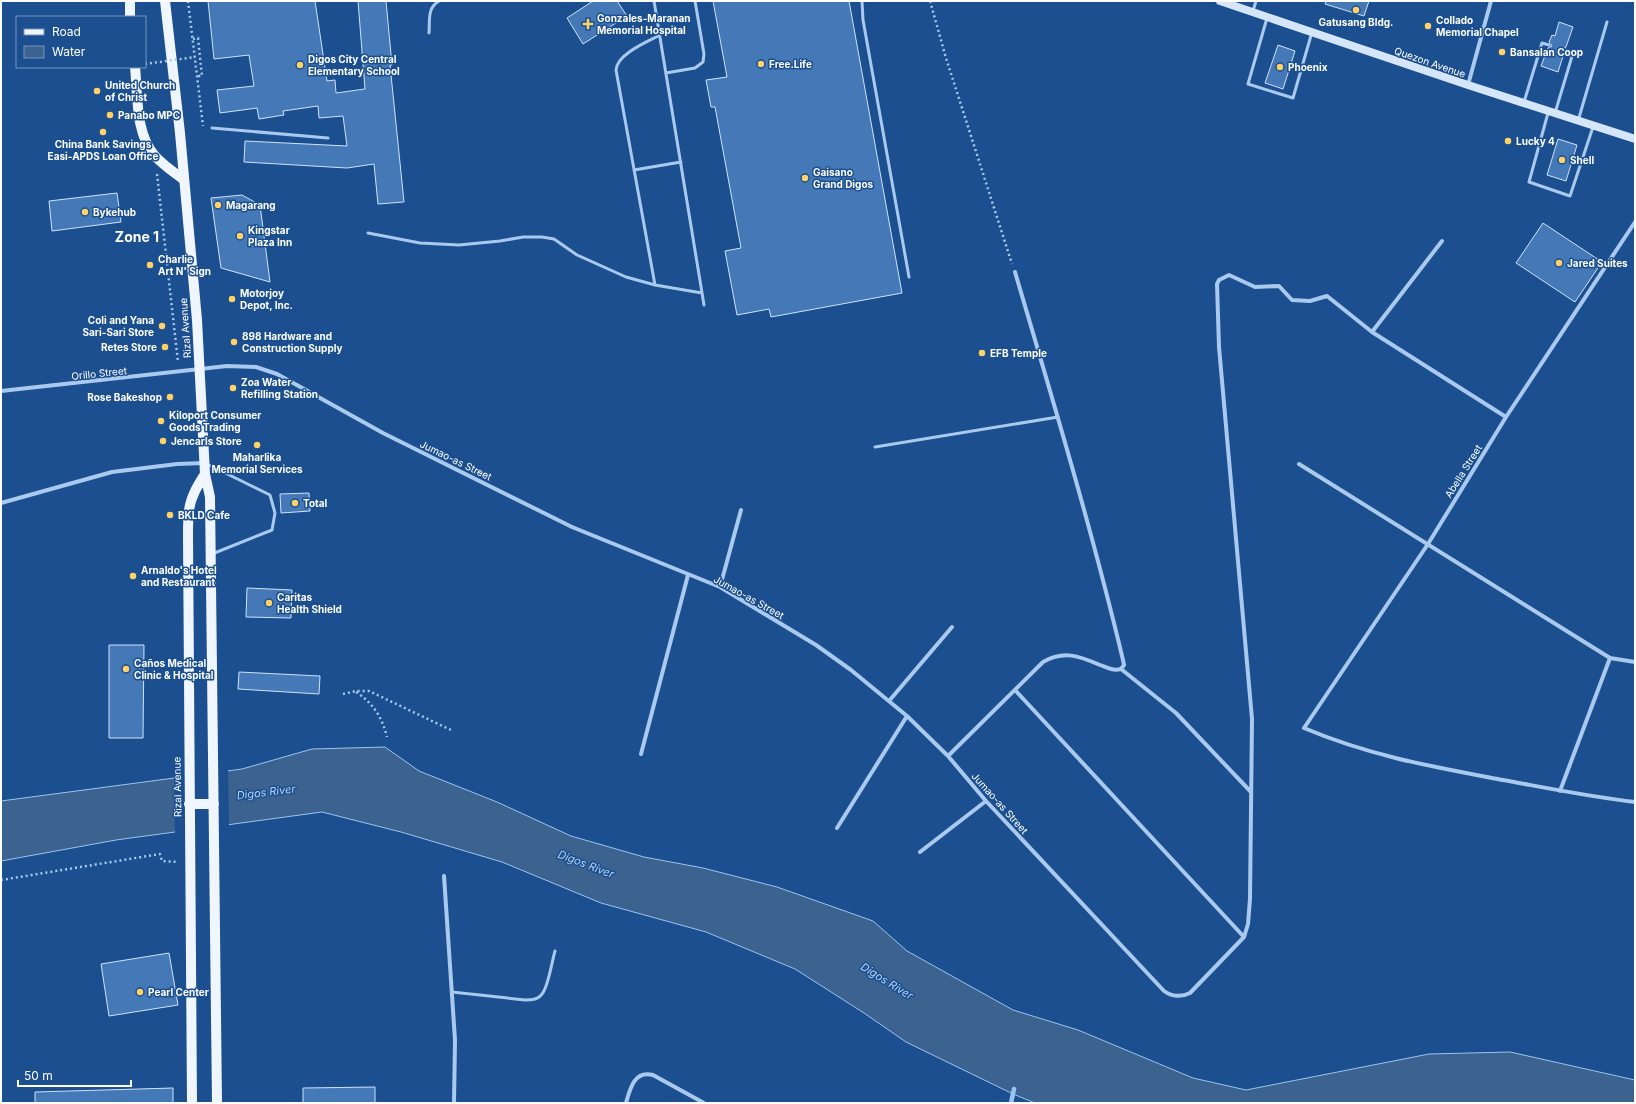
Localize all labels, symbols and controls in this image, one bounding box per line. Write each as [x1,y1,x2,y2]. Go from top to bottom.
marker: Gatusang Bldg. [1351,5,1361,15]
place label: Gonzales-Maranan Memorial Hospital [597,12,690,36]
place label: Collado Memorial Chapel [1436,14,1519,38]
legend [16,16,146,68]
place label: Gatusang Bldg. [1319,16,1393,29]
marker: Gonzales-Maranan Memorial Hospital [582,18,594,30]
marker: Collado Memorial Chapel [1423,21,1433,31]
text: Road [52,24,81,39]
text: Water [52,44,86,59]
street label: Quezon Avenue [1393,44,1467,80]
place label: Bansalan Coop [1510,46,1583,58]
marker: Bansalan Coop [1497,47,1507,57]
place label: Digos City Central Elementary School [308,53,400,78]
place label: Free.Life [769,58,812,70]
marker: Free.Life [756,59,766,69]
marker: Digos City Central Elementary School [295,60,305,70]
place label: Phoenix [1288,61,1328,73]
marker: Phoenix [1275,62,1285,72]
place label: United Church of Christ [105,79,175,103]
marker: United Church of Christ [92,86,102,96]
place label: Panabo MPC [118,109,180,121]
marker: Panabo MPC [105,110,115,120]
marker: China Bank Savings Easi-APDS Loan Office [98,127,108,137]
place label: Lucky 4 [1516,135,1555,148]
marker: Lucky 4 [1503,136,1513,146]
place label: China Bank Savings Easi-APDS Loan Office [48,138,158,162]
place label: Shell [1570,154,1594,166]
marker: Shell [1557,155,1567,165]
place label: Gaisano Grand Digos [813,166,874,191]
marker: Gaisano Grand Digos [800,173,810,183]
place label: Magarang [226,199,276,212]
marker: Magarang [213,200,223,210]
place label: Bykehub [93,206,136,219]
marker: Bykehub [80,207,90,217]
place label: Kingstar Plaza Inn [248,224,292,248]
district label: Zone 1 [115,228,159,245]
marker: Kingstar Plaza Inn [235,231,245,241]
place label: Charlie Art N' Sign [158,253,211,278]
place label: Jared Suites [1567,257,1628,269]
marker: Jared Suites [1554,258,1564,268]
marker: Charlie Art N' Sign [145,260,155,270]
place label: Motorjoy Depot, Inc. [240,287,293,311]
marker: Motorjoy Depot, Inc. [227,294,237,304]
street label: Rizal Avenue [177,297,193,359]
place label: Coli and Yana Sari-Sari Store [83,314,154,338]
marker: Coli and Yana Sari-Sari Store [157,321,167,331]
place label: 898 Hardware and Construction Supply [242,330,343,355]
marker: 898 Hardware and Construction Supply [229,337,239,347]
place label: Retes Store [101,341,157,353]
marker: Retes Store [160,342,170,352]
place label: EFB Temple [990,347,1047,359]
marker: EFB Temple [977,348,987,358]
street label: Orillo Street [71,364,128,382]
place label: Zoa Water Refilling Station [241,376,318,401]
marker: Zoa Water Refilling Station [228,383,238,393]
place label: Rose Bakeshop [87,391,162,403]
marker: Rose Bakeshop [165,392,175,402]
place label: Kiloport Consumer Goods Trading [169,409,261,434]
marker: Kiloport Consumer Goods Trading [156,416,166,426]
place label: Jencarls Store [171,435,242,447]
marker: Jencarls Store [158,436,168,446]
street label: Jumao-as Street [418,437,495,483]
marker: Maharlika Memorial Services [252,440,262,450]
street label: Abella Street [1442,442,1484,500]
place label: Maharlika Memorial Services [211,451,303,475]
place label: Total [303,497,328,509]
marker: Total [290,498,300,508]
place label: BKLD Cafe [178,509,230,521]
marker: BKLD Cafe [165,510,175,520]
place label: Arnaldo's Hotel and Restaurant [141,564,217,588]
marker: Arnaldo's Hotel and Restaurant [128,571,138,581]
street label: Jumao-as Street [712,573,787,622]
place label: Caritas Health Shield [277,591,342,615]
marker: Caritas Health Shield [264,598,274,608]
place label: Caños Medical Clinic & Hospital [134,657,214,681]
marker: Caños Medical Clinic & Hospital [121,664,131,674]
street label: Rizal Avenue [170,757,184,817]
street label: Jumao-as Street [969,770,1031,837]
water label: Digos River [236,781,297,803]
water label: Digos River [556,847,617,881]
water label: Digos River [858,959,916,1003]
place label: Pearl Center [148,986,209,998]
marker: Pearl Center [135,987,145,997]
scale bar [18,1062,131,1088]
text: 50 m [24,1068,53,1083]

